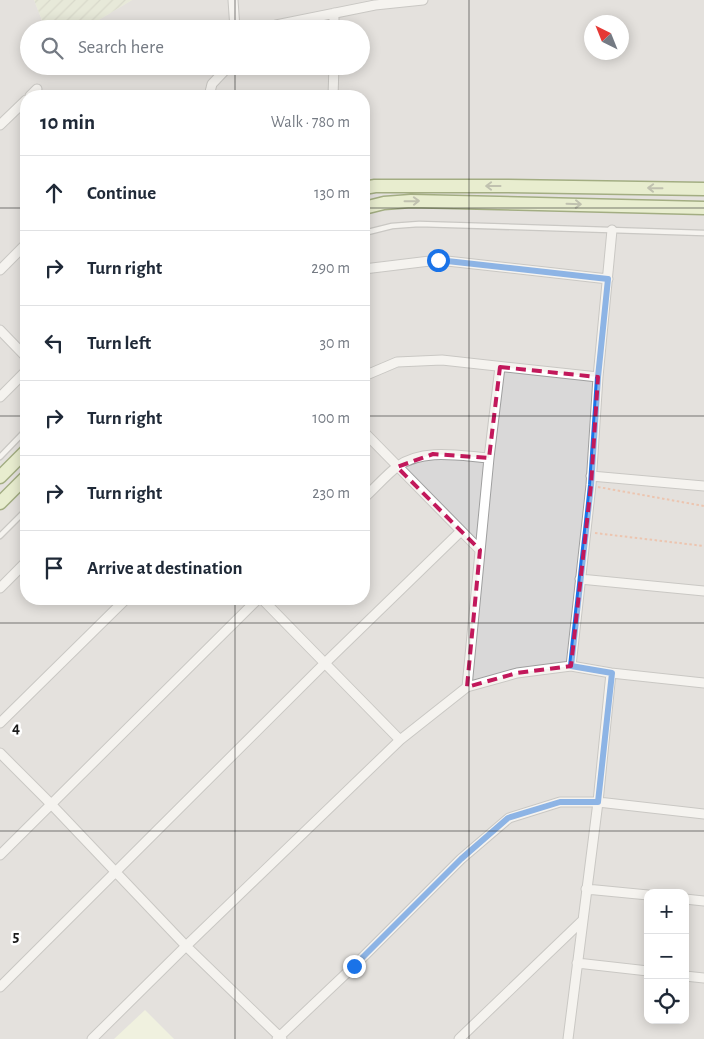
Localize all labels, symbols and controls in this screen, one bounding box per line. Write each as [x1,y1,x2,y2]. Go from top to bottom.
north arrow [584,15,629,60]
search box [20,20,370,75]
icon: search [38,34,66,62]
text: Search here [78,38,164,57]
text: 10 min [40,112,95,133]
text: Walk · 780 m [271,114,350,130]
icon: ahead [40,179,68,207]
one-way arrow [485,181,502,191]
one-way arrow [648,183,664,193]
text: Continue [87,184,156,203]
text: 130 m [314,185,350,201]
one-way arrow [403,197,419,206]
one-way arrow [566,199,582,209]
route start [427,249,450,272]
icon: right [40,254,68,282]
text: Turn right [87,259,162,278]
text: 290 m [311,260,350,276]
icon: left [40,329,68,357]
text: Turn left [87,334,151,353]
text: 30 m [320,335,350,351]
icon: right [40,404,68,432]
text: Turn right [87,409,162,428]
text: 100 m [312,410,350,426]
icon: right [40,479,68,507]
text: Turn right [87,484,162,503]
text: 230 m [312,485,350,501]
icon: arrive [40,554,68,582]
text: Arrive at destination [87,559,243,578]
text: 4 [12,720,20,736]
map controls [644,889,689,1024]
button: + [644,889,689,934]
text: 5 [13,928,20,944]
button: − [644,934,689,979]
route end [343,955,366,978]
button: locate [644,979,689,1024]

